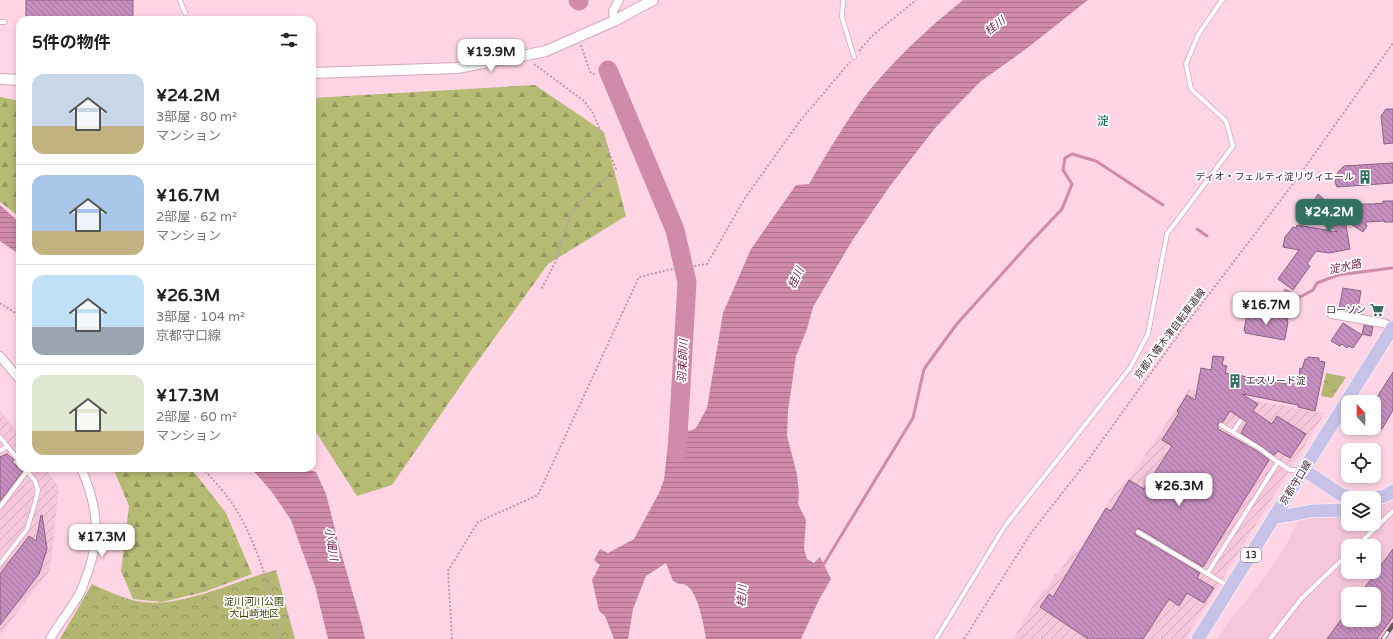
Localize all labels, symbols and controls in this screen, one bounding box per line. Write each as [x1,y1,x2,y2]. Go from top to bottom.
water label: 桂川 [982,13,1008,38]
icon: filters [278,29,300,51]
text: 5件の物件 [32,32,111,53]
pin: ¥19.9M [458,39,524,73]
text: ¥19.9M [467,44,515,60]
text: ¥24.2M [156,85,220,106]
icon: home [64,90,112,138]
text: 3部屋 · 80 m² [156,109,237,125]
district label: 淀 [1097,114,1109,128]
text: マンション [156,128,221,144]
building icon: ディオ・フェルティ淀リヴィエール [1357,169,1373,185]
place label: ディオ・フェルティ淀リヴィエール [1195,171,1354,183]
text: ¥16.7M [156,185,220,206]
icon: home [64,191,112,239]
pin: ¥24.2M [1296,199,1362,233]
text: ¥24.2M [1305,204,1353,220]
text: 2部屋 · 62 m² [156,209,237,225]
text: マンション [156,228,221,244]
water label: 淀水路 [1328,257,1363,277]
water label: 桂川 [785,264,807,291]
text: ¥26.3M [156,285,220,306]
street label: 京都八幡木津自転車道線 [1132,286,1208,382]
icon: home [64,291,112,339]
pin: ¥16.7M [1233,292,1299,326]
text: ¥16.7M [1242,297,1290,313]
supermarket icon: ローソン [1369,302,1385,318]
place label: ローソン [1326,304,1366,316]
text: 3部屋 · 104 m² [156,309,245,325]
text: 京都守口線 [156,328,221,344]
water label: 羽束師川 [675,338,691,383]
building icon: エスリード淀 [1227,373,1243,389]
place label: エスリード淀 [1246,375,1306,387]
text: ¥17.3M [156,385,219,406]
icon: home [64,391,112,439]
north arrow [1341,395,1381,435]
map controls [1341,395,1381,627]
text: 2部屋 · 60 m² [156,409,237,425]
text: マンション [156,428,221,444]
button: locate [1341,443,1381,483]
street label: 京都守口線 [1278,459,1314,507]
pin: ¥26.3M [1146,473,1212,507]
text: ¥26.3M [1155,478,1203,494]
button: layers [1341,491,1381,531]
pin: ¥17.3M [69,524,135,558]
water label: 小畑川 [322,527,340,562]
text: ¥17.3M [78,529,126,545]
button: + [1341,539,1381,579]
road number: 13 [1241,548,1261,562]
water label: 桂川 [735,584,749,607]
button: − [1341,587,1381,627]
park label: 淀川河川公園 大山崎地区 [224,596,284,620]

